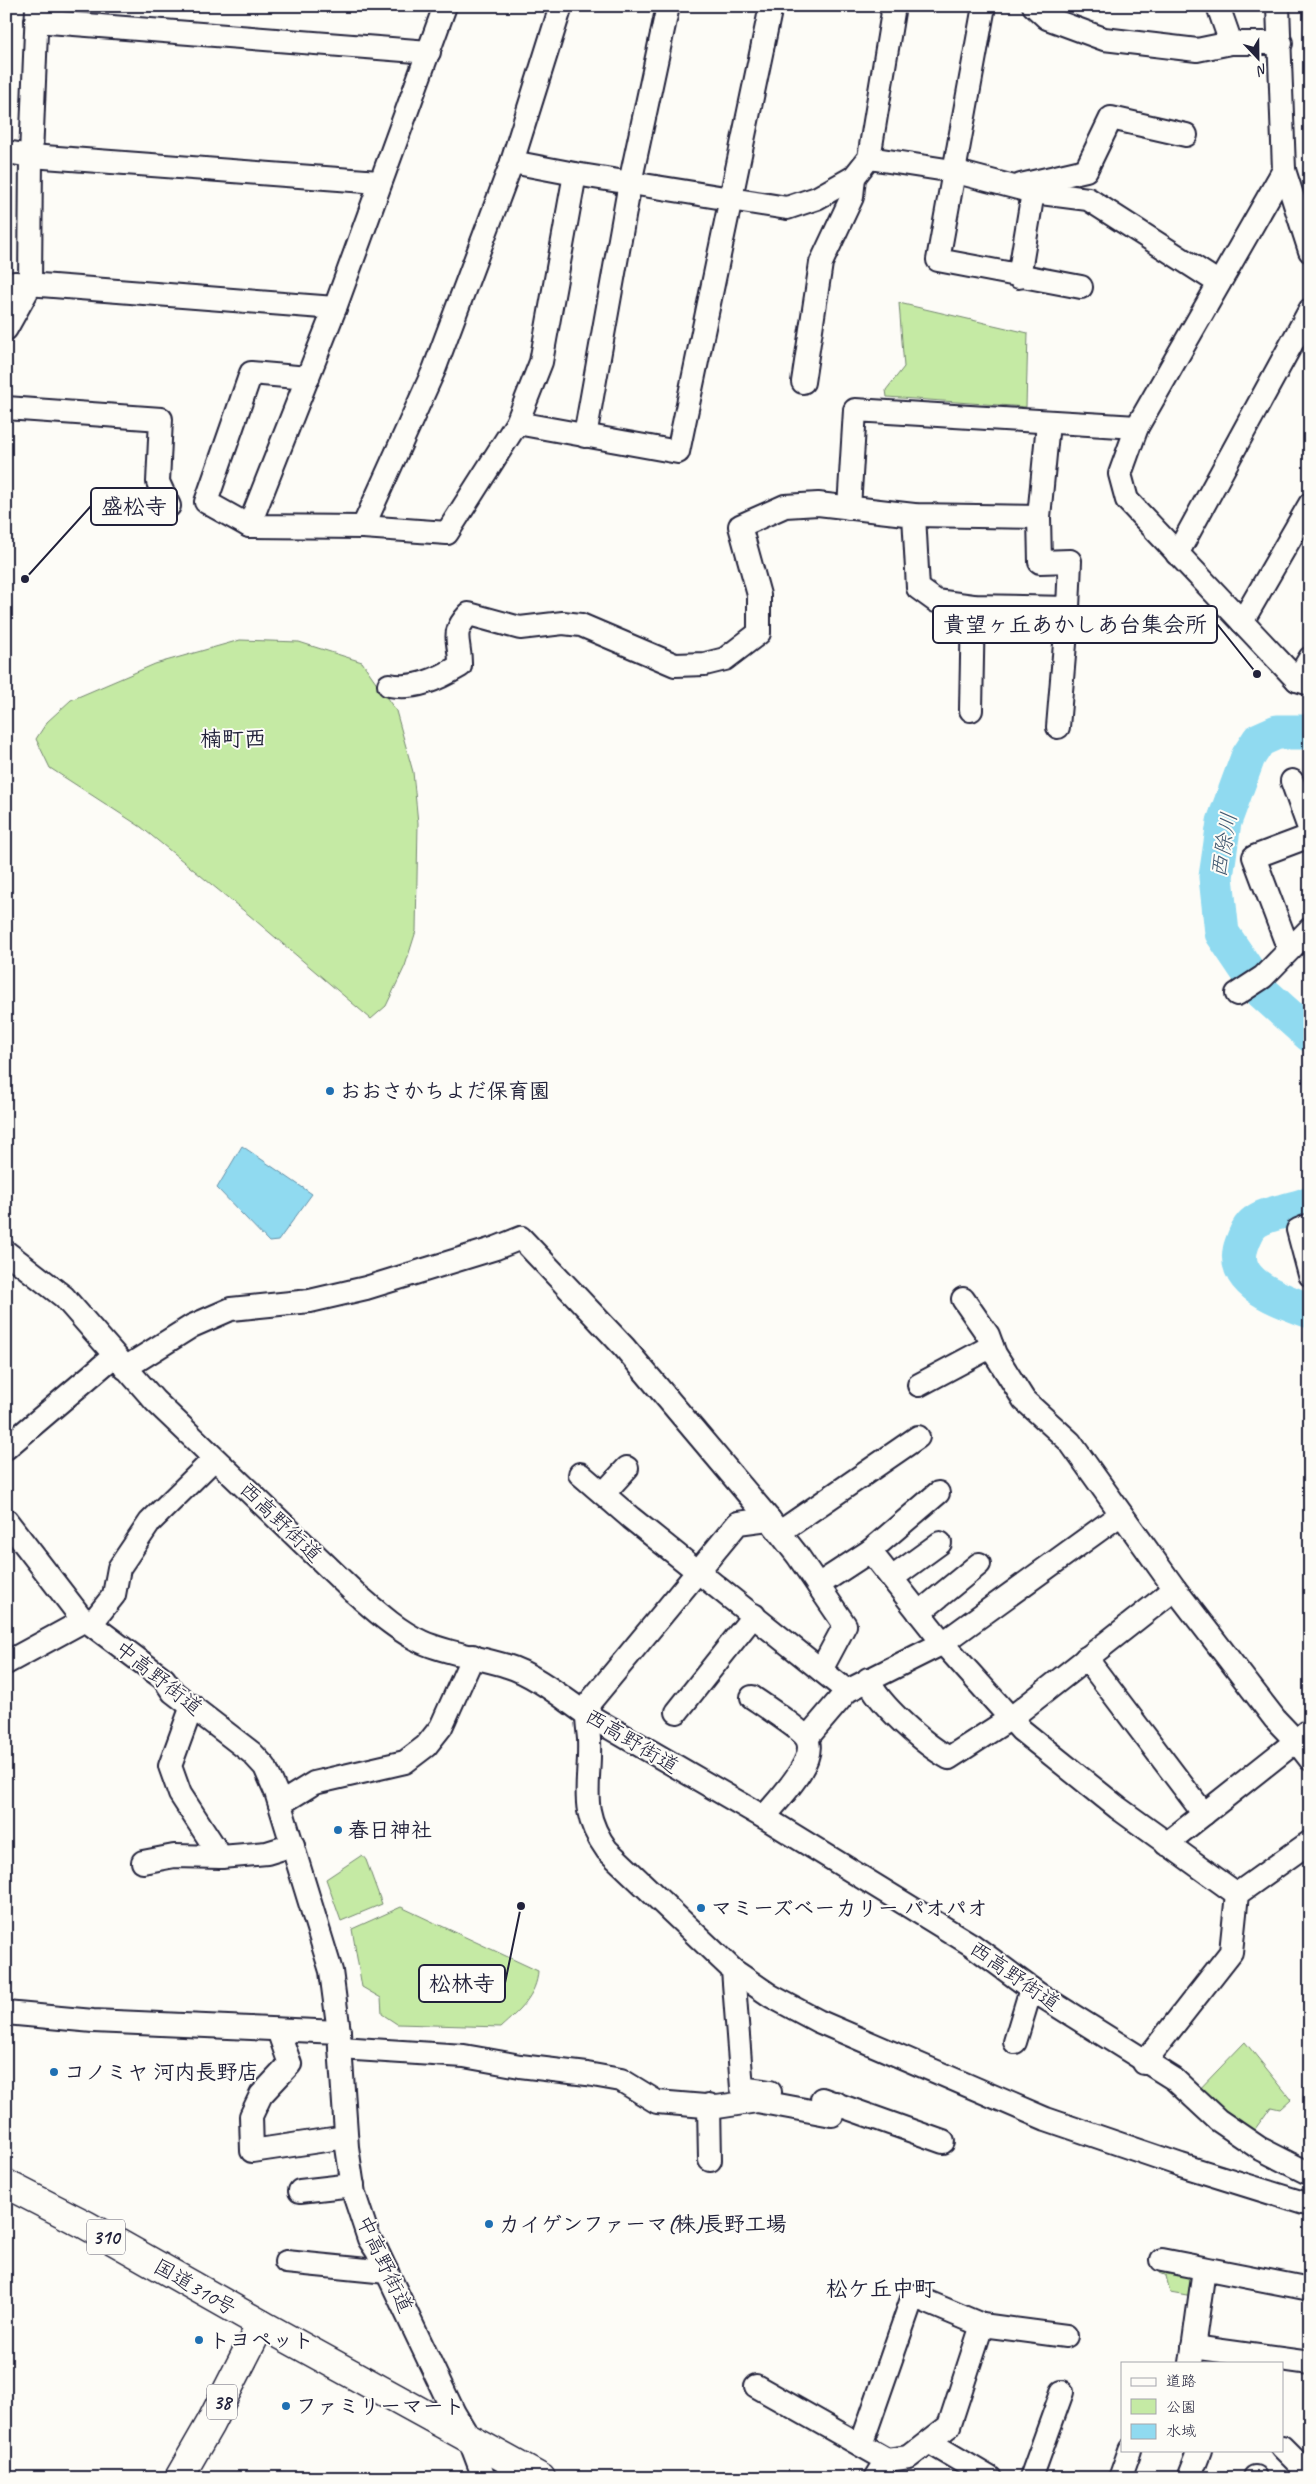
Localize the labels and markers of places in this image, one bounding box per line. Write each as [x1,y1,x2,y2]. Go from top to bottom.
callout: 盛松寺 [91,488,177,525]
callout: 貴望ヶ丘あかしあ台集会所 [933,606,1217,643]
place label: おおさかちよだ保育園 [340,1078,550,1104]
marker: おおさかちよだ保育園 [324,1085,336,1097]
place label: 春日神社 [348,1817,432,1843]
marker: 春日神社 [332,1824,344,1836]
place label: マミーズベーカリー パオパオ [711,1895,988,1921]
marker: マミーズベーカリー パオパオ [695,1902,707,1914]
callout: 松林寺 [419,1965,505,2002]
place label: コノミヤ 河内長野店 [64,2059,259,2085]
marker: コノミヤ 河内長野店 [48,2066,60,2078]
place label: カイゲンファーマ(株)長野工場 [499,2211,787,2237]
marker: カイゲンファーマ(株)長野工場 [483,2218,495,2230]
place label: トヨペット [209,2327,314,2353]
marker: トヨペット [193,2334,205,2346]
place label: ファミリーマート [296,2393,465,2419]
marker: ファミリーマート [280,2400,292,2412]

